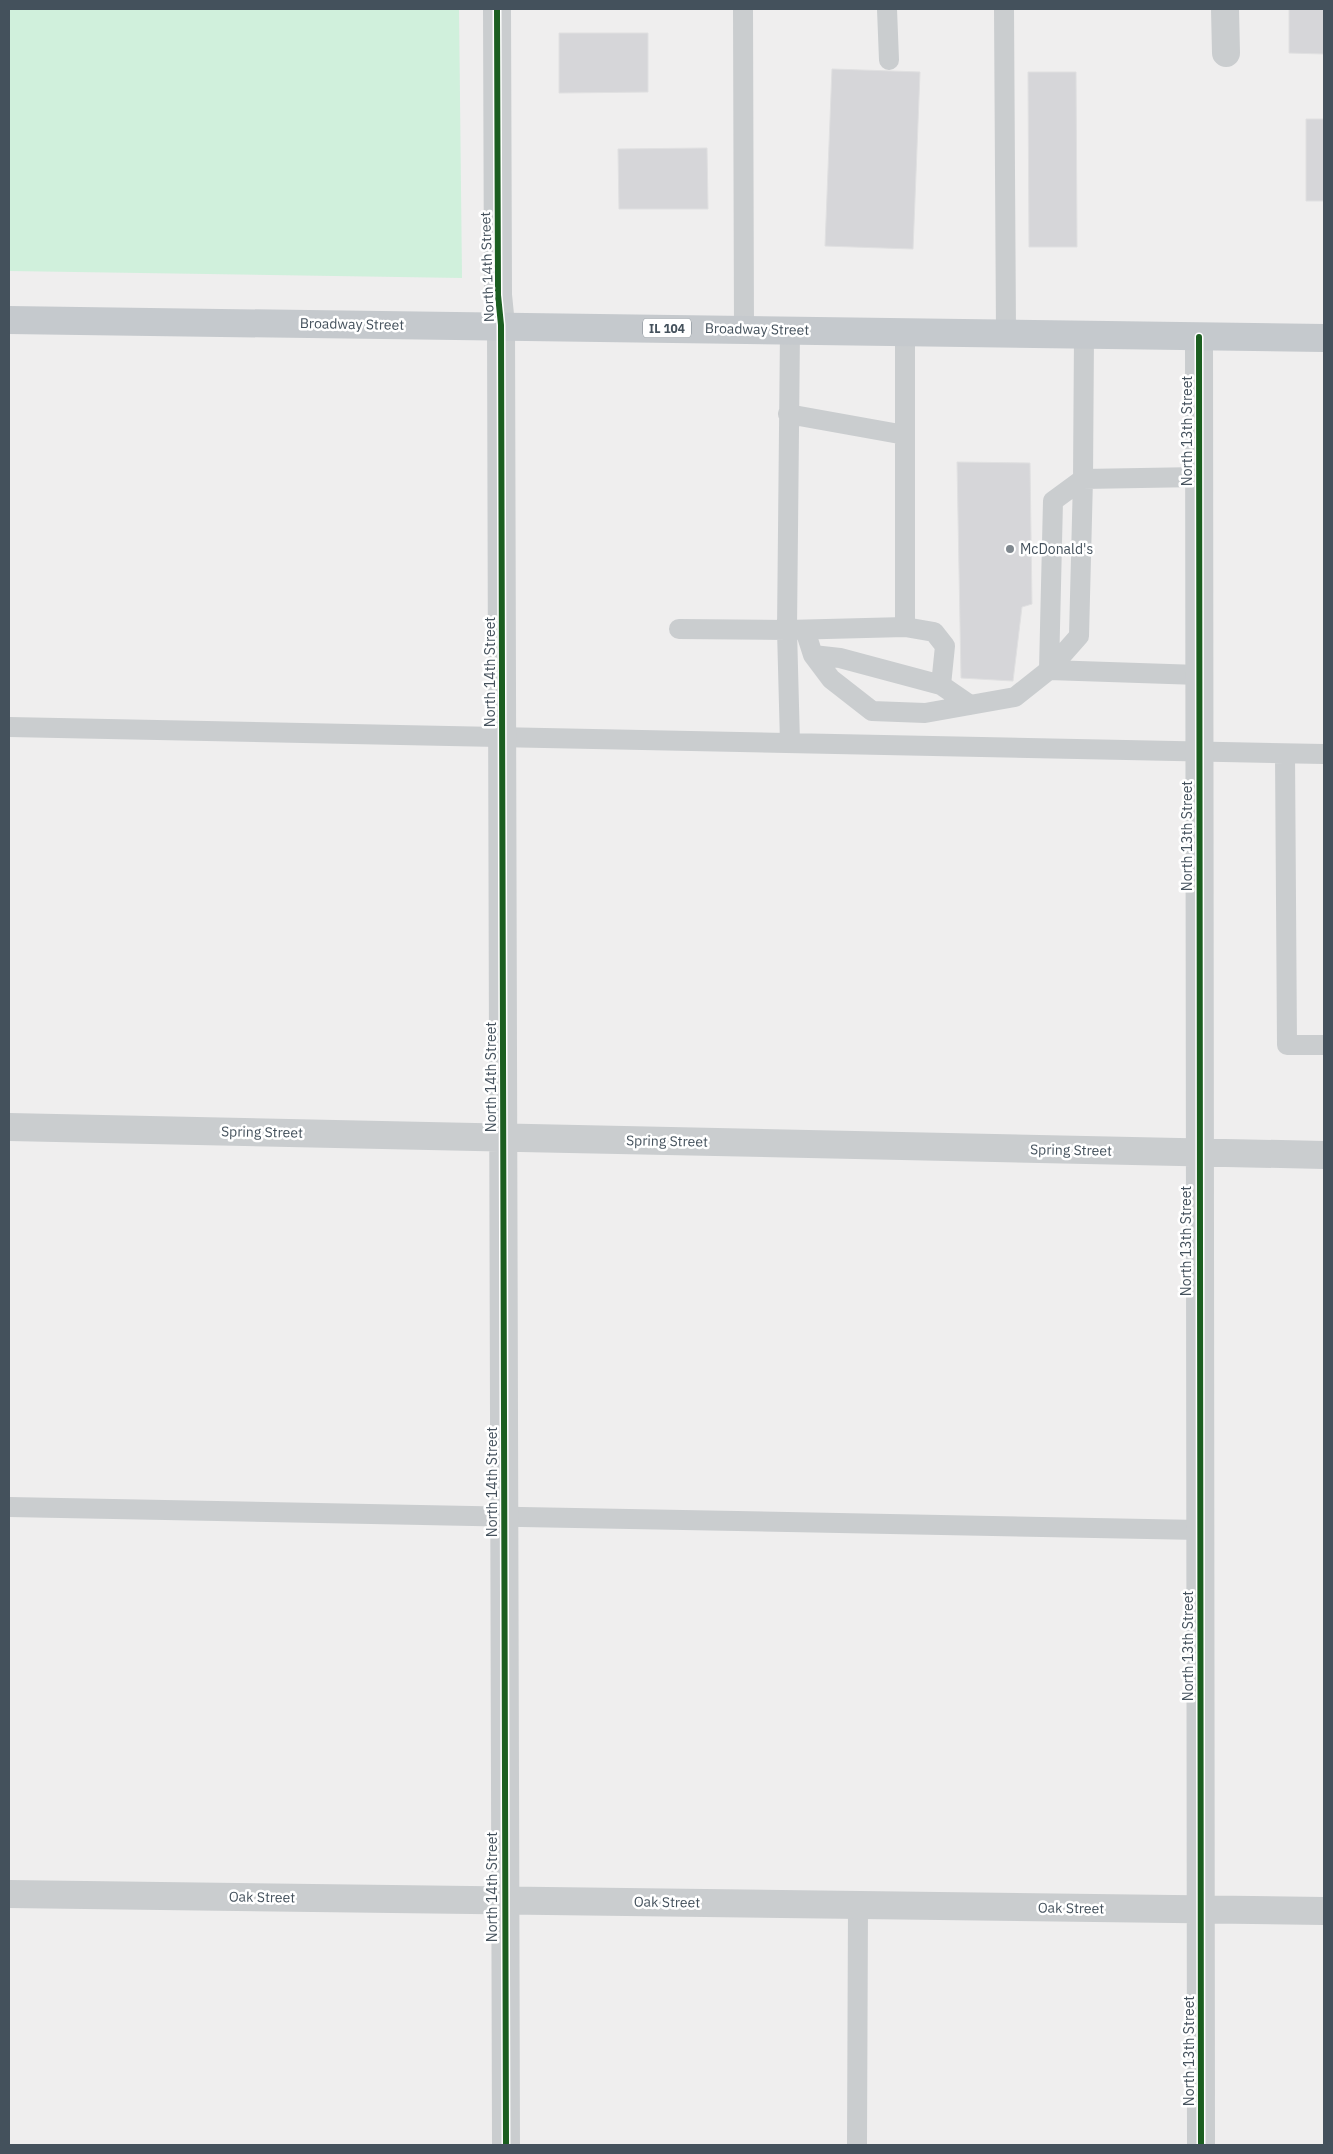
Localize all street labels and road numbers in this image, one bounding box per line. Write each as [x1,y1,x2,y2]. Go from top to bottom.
street label: North 14th Street [476,211,498,323]
street label: Broadway Street [300,314,404,334]
road number: IL 104 [643,318,691,338]
street label: Broadway Street [705,319,809,339]
street label: North 13th Street [1178,376,1196,486]
street label: North 14th Street [481,617,499,727]
street label: North 13th Street [1178,781,1196,891]
street label: North 14th Street [482,1022,500,1132]
street label: Spring Street [221,1122,303,1142]
street label: Spring Street [626,1131,708,1151]
street label: Spring Street [1030,1140,1112,1160]
street label: North 13th Street [1177,1186,1195,1296]
street label: North 14th Street [483,1427,501,1537]
street label: North 13th Street [1179,1591,1197,1701]
street label: North 14th Street [483,1832,501,1942]
street label: Oak Street [229,1887,295,1907]
street label: Oak Street [634,1892,700,1912]
street label: Oak Street [1038,1898,1104,1918]
street label: North 13th Street [1180,1996,1198,2106]

